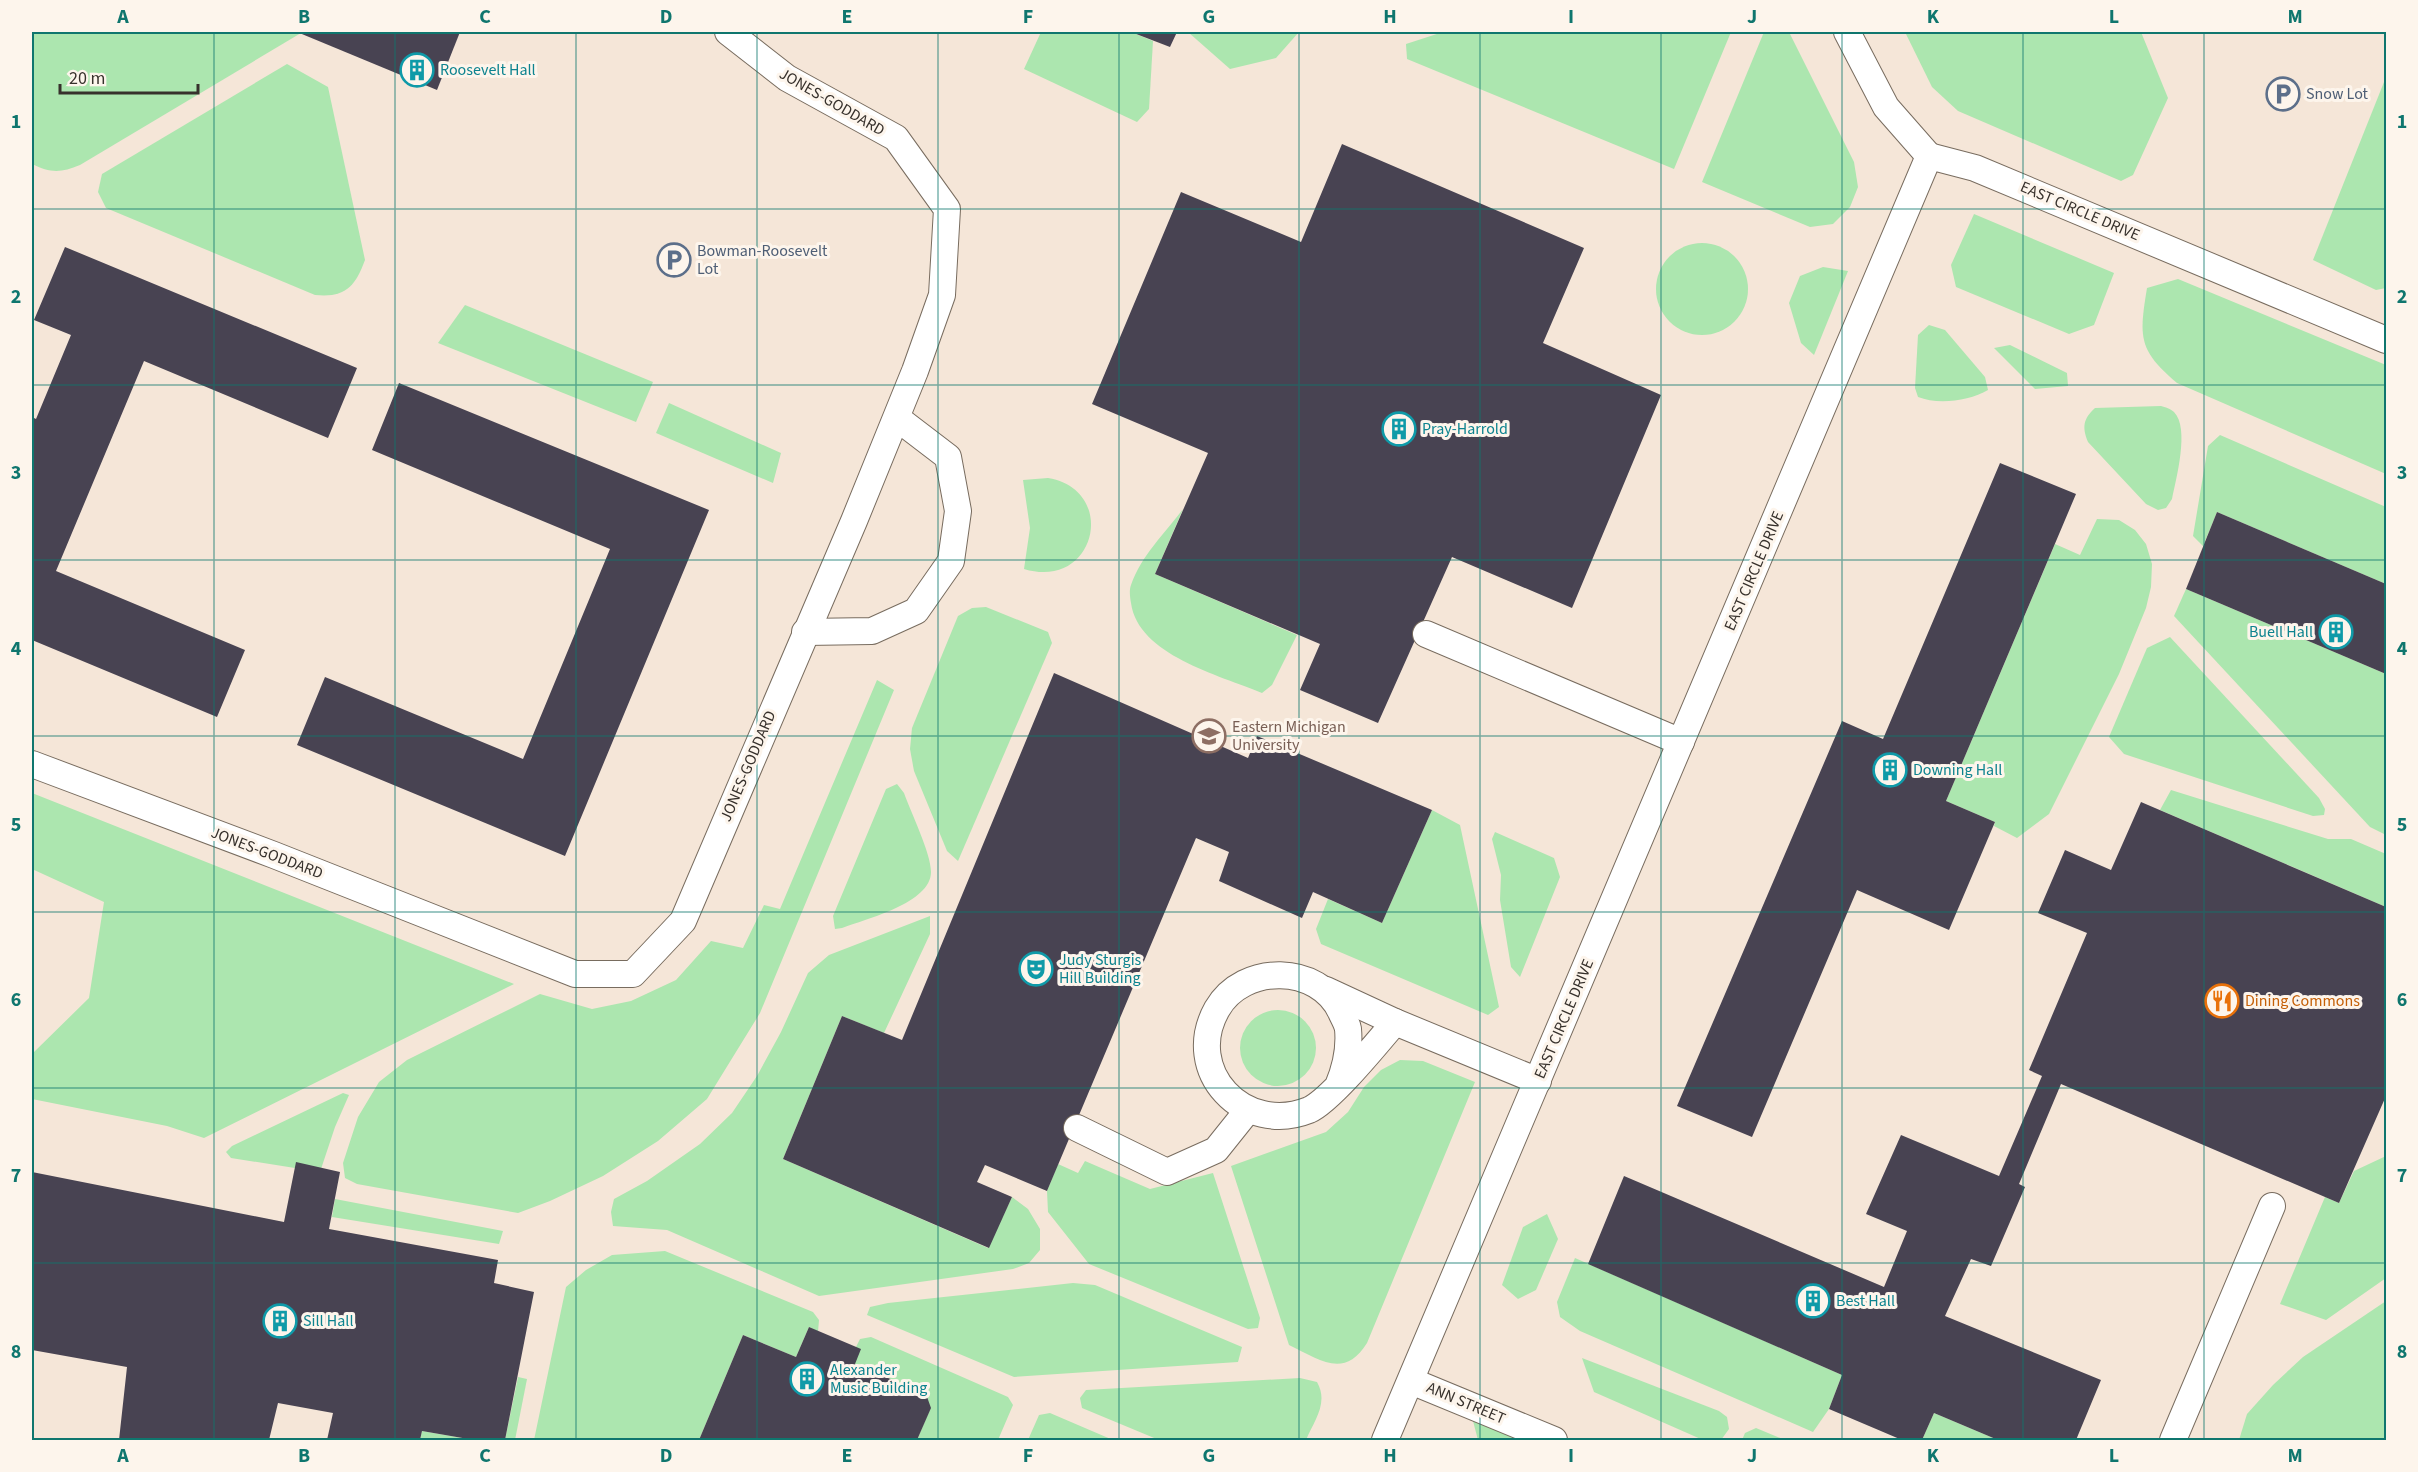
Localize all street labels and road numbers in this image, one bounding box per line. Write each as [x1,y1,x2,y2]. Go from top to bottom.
street label: JONES-GODDARD [775,63,889,141]
street label: EAST CIRCLE DRIVE [2017,176,2143,246]
street label: EAST CIRCLE DRIVE [1719,508,1789,634]
street label: JONES-GODDARD [715,707,781,825]
street label: JONES-GODDARD [208,822,326,885]
street label: EAST CIRCLE DRIVE [1529,956,1599,1082]
street label: ANN STREET [1423,1376,1509,1430]

